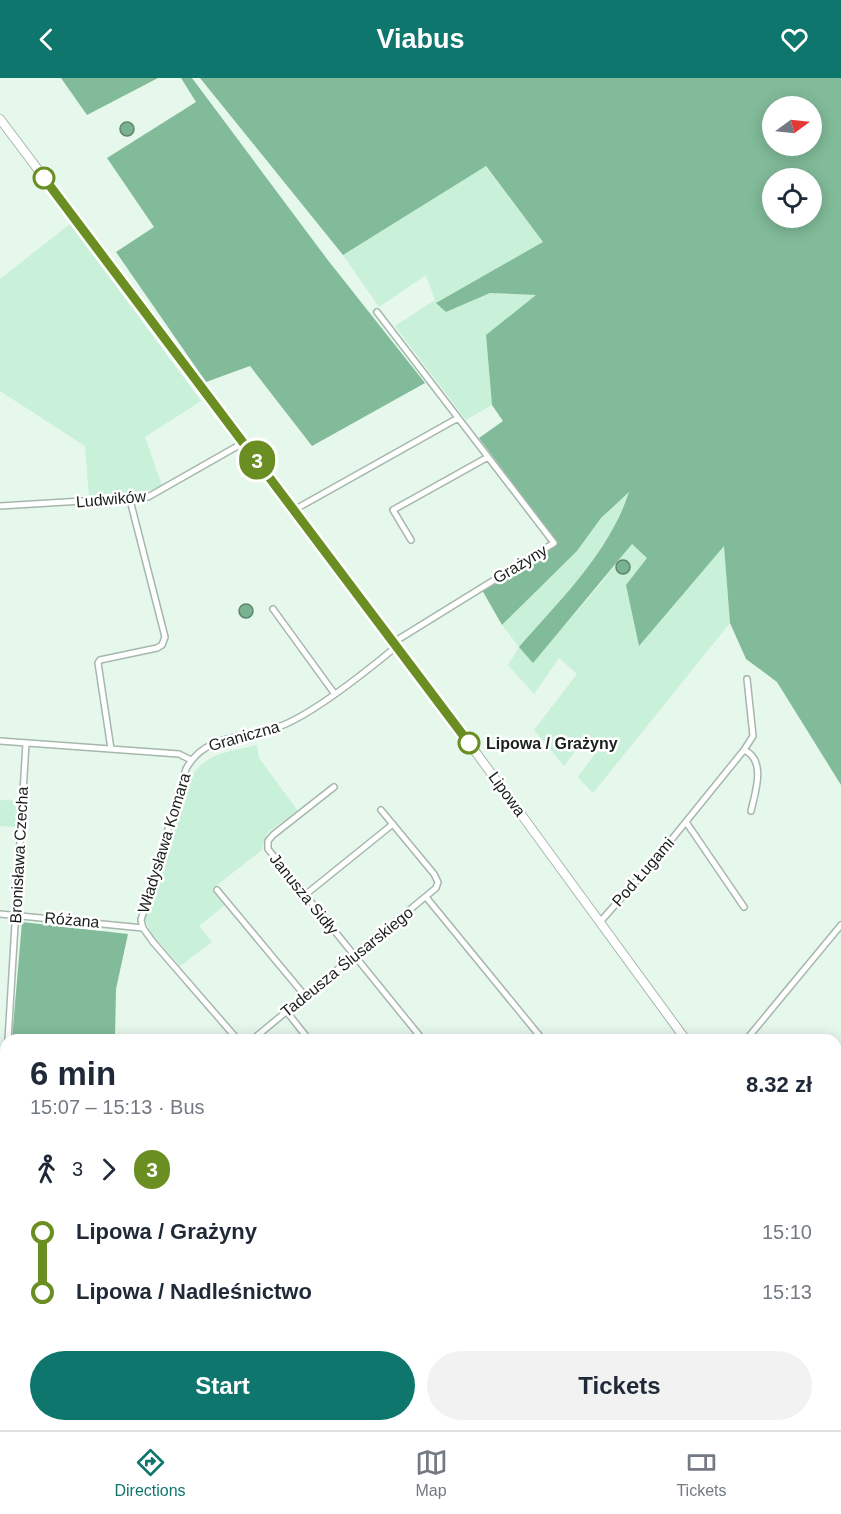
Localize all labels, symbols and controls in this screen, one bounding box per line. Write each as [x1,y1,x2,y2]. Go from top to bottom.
icon: back [30,23,63,56]
icon: heart [778,23,811,56]
text: Viabus [376,24,465,54]
north arrow [762,96,822,156]
map controls [762,96,822,228]
unlabelled marker [33,167,55,189]
button: locate [762,168,822,228]
line badge: 3 [238,440,276,479]
text: 3 [251,449,263,472]
street label: Ludwików [75,487,147,511]
street label: Grażyny [490,541,550,587]
street label: Graniczna [207,718,281,754]
marker: Lipowa / Grażyny [458,732,480,754]
place label: Lipowa / Grażyny [486,735,618,752]
street label: Lipowa [485,768,529,820]
street label: Władysława Komara [135,771,193,915]
street label: Bronisława Czecha [7,786,31,924]
street label: Pod Ługami [609,834,677,910]
street label: Janusza Sidły [266,850,342,938]
street label: Tadeusza Ślusarskiego [277,903,416,1020]
street label: Różana [44,909,100,931]
text: 6 min [30,1055,116,1092]
text: 8.32 zł [746,1072,812,1097]
text: 15:07 – 15:13 · Bus [30,1096,205,1118]
icon: walk [30,1153,63,1186]
icon: forward [92,1153,125,1186]
text: 3 [72,1158,83,1180]
text: 3 [146,1158,158,1181]
text: Lipowa / Grażyny [76,1219,257,1244]
text: 15:10 [762,1221,812,1243]
text: Lipowa / Nadleśnictwo [76,1279,312,1304]
text: 15:13 [762,1281,812,1303]
button: Start [30,1351,415,1420]
button: Tickets [427,1351,812,1420]
tab: Directions [114,1446,186,1500]
tab: Map [415,1446,448,1500]
tab: Tickets [676,1446,727,1500]

